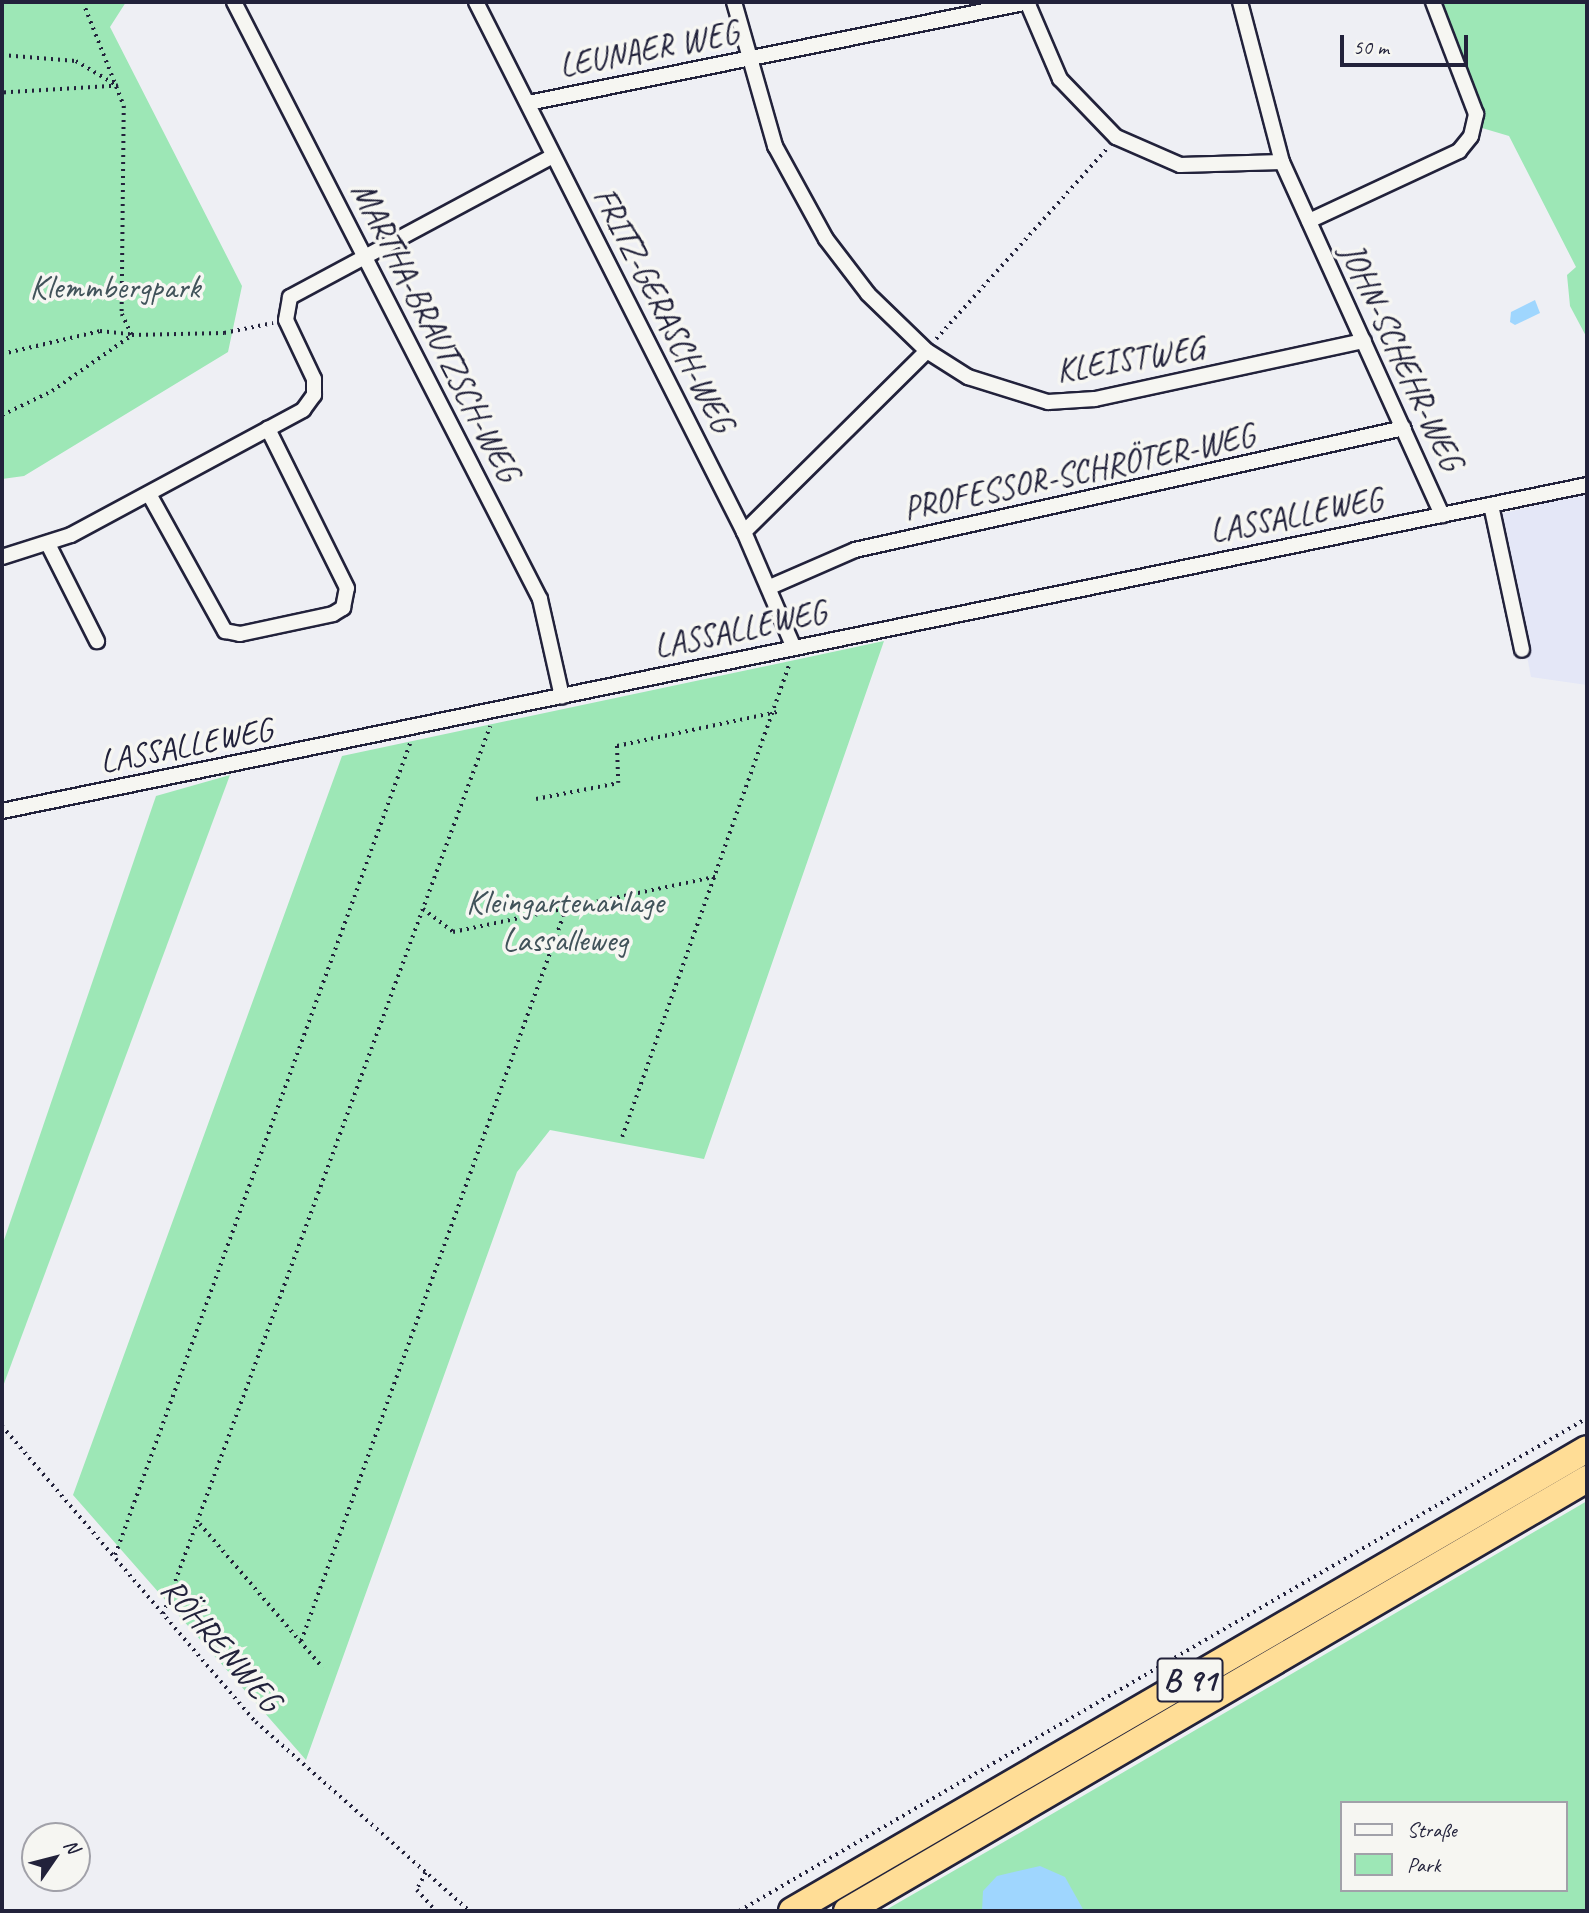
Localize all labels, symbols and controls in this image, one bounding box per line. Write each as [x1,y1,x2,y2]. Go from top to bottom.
street label: LEUNAER WEG [556,13,742,87]
scale bar [1344,21,1472,65]
text: 50 m [1353,34,1389,60]
street label: MARTHA-BRAUTZSCH-WEG [342,176,528,488]
street label: FRITZ-GERASCH-WEG [584,181,742,439]
street label: JOHN-SCHEHR-WEG [1331,237,1471,477]
park label: Klemmbergpark [30,268,200,308]
street label: KLEISTWEG [1054,329,1206,391]
street label: PROFESSOR-SCHRÖTER-WEG [900,416,1258,530]
street label: LASSALLEWEG [1207,480,1385,552]
street label: LASSALLEWEG [651,592,829,668]
street label: LASSALLEWEG [97,710,275,782]
park label: Kleingartenanlage Lassalleweg [466,883,664,961]
street label: RÖHRENWEG [152,1570,290,1720]
road number: B 91 [1155,1652,1225,1708]
legend [1340,1801,1568,1892]
text: Straße [1407,1817,1457,1843]
north arrow [21,1822,91,1892]
text: N [58,1834,85,1858]
text: Park [1407,1852,1440,1878]

